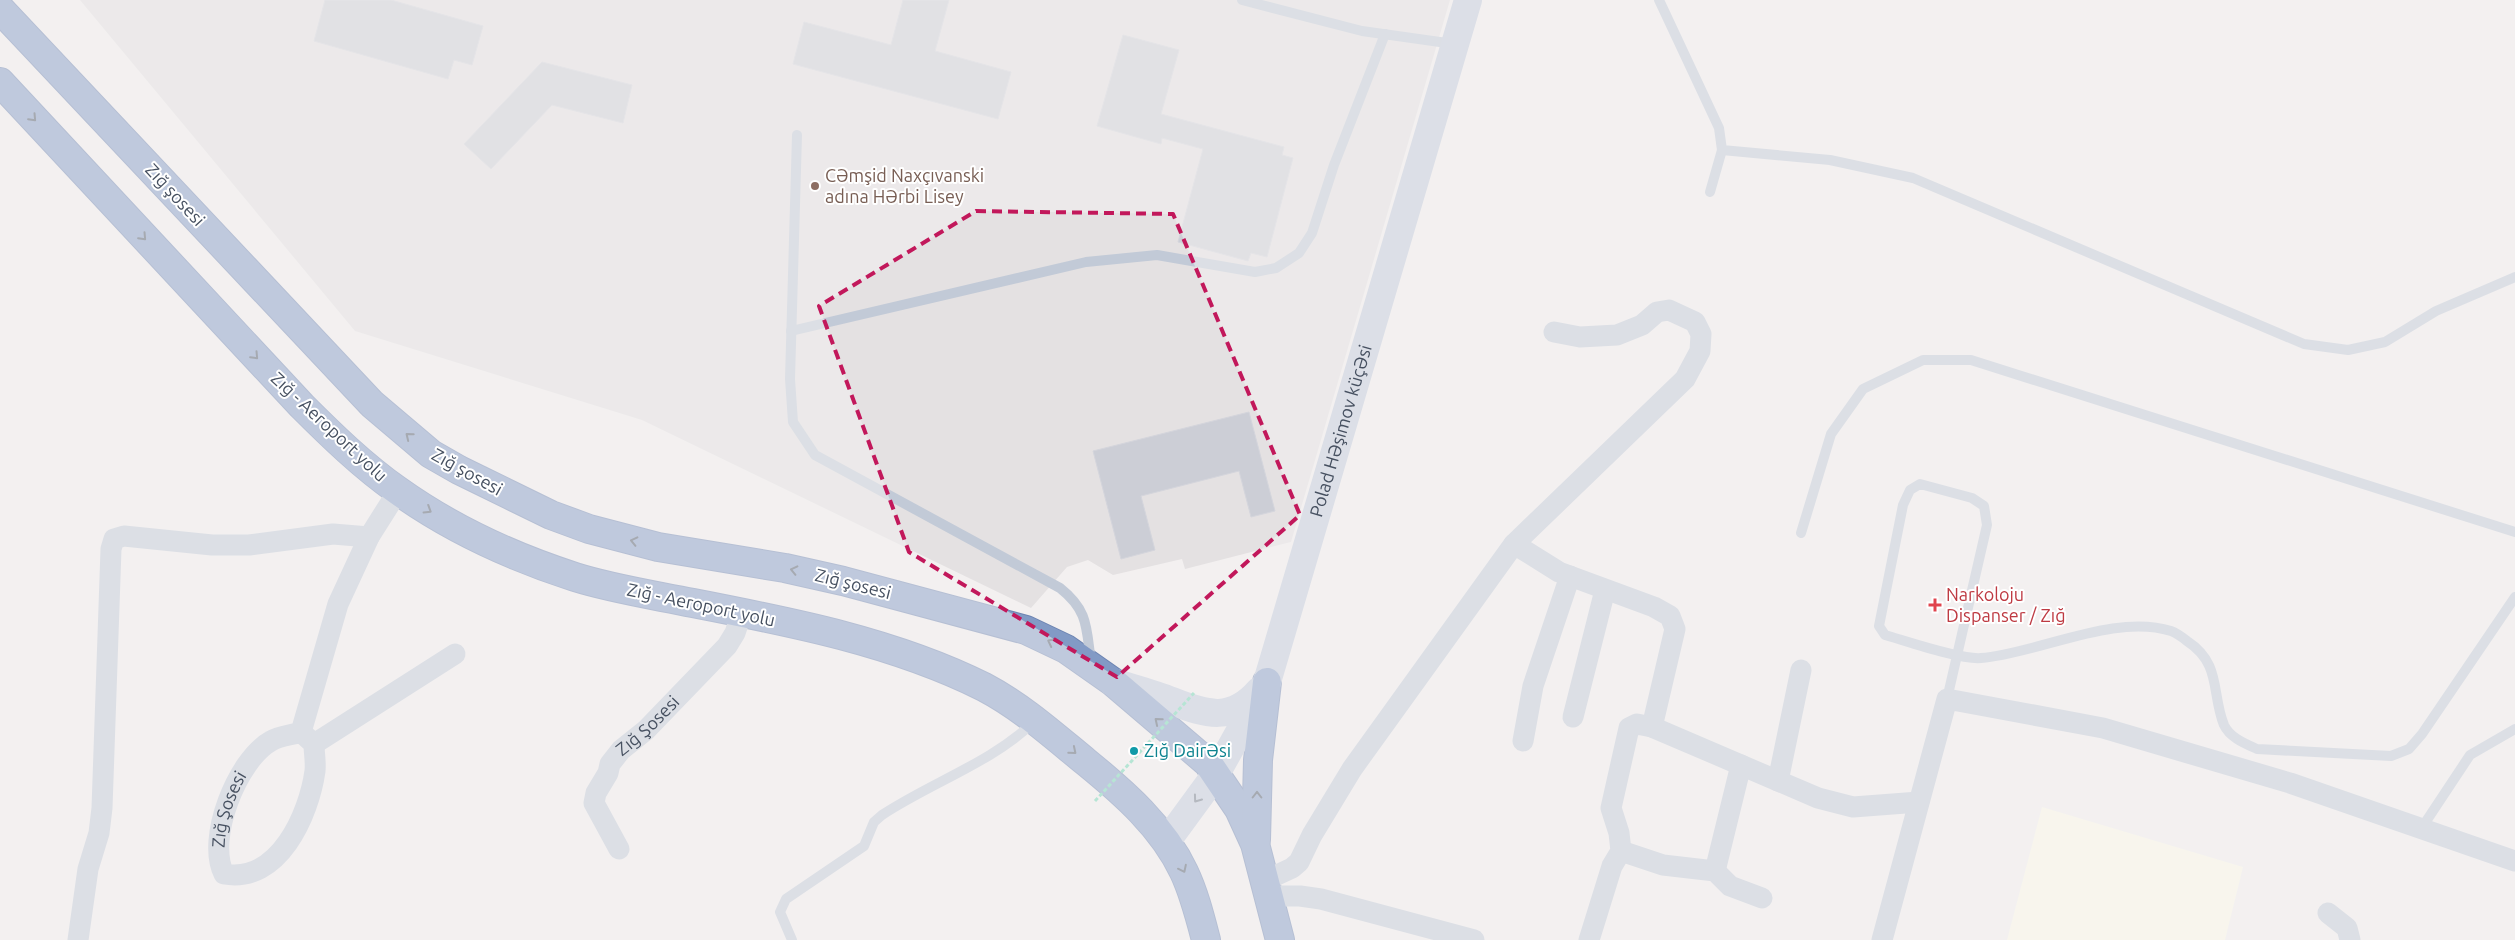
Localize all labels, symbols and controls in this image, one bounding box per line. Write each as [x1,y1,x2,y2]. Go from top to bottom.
one-way arrow [27,113,36,122]
street label: Zığ şosesi [142,159,209,229]
place label: Cəmşid Naxçıvanski adına Hərbi Lisey [825,165,984,206]
marker: Cəmşid Naxçıvanski adına Hərbi Lisey [809,180,821,192]
one-way arrow [137,232,146,241]
street label: Polad Həşimov küçəsi [1305,342,1375,519]
one-way arrow [249,350,258,359]
street label: Zığ - Aeroport yolu [268,368,392,485]
one-way arrow [406,434,415,442]
street label: Zığ şosesi [429,444,506,499]
one-way arrow [422,503,431,513]
one-way arrow [629,537,638,547]
street label: Zığ şosesi [813,564,893,602]
one-way arrow [789,565,798,576]
street label: Zığ - Aeroport yolu [625,579,777,629]
place label: Narkoloju Dispanser / Zığ [1946,584,2065,625]
marker: Narkoloju Dispanser / Zığ [1928,598,1942,612]
one-way arrow [1047,638,1056,648]
street label: Zığ Şosesi [611,691,683,759]
one-way arrow [1154,717,1163,726]
place label: Zığ Dairəsi [1144,740,1231,760]
marker: Zığ Dairəsi [1128,745,1140,757]
one-way arrow [1067,746,1076,754]
street label: Zığ Şosesi [208,767,250,848]
one-way arrow [1252,791,1262,799]
one-way arrow [1195,793,1203,802]
one-way arrow [1177,864,1187,873]

